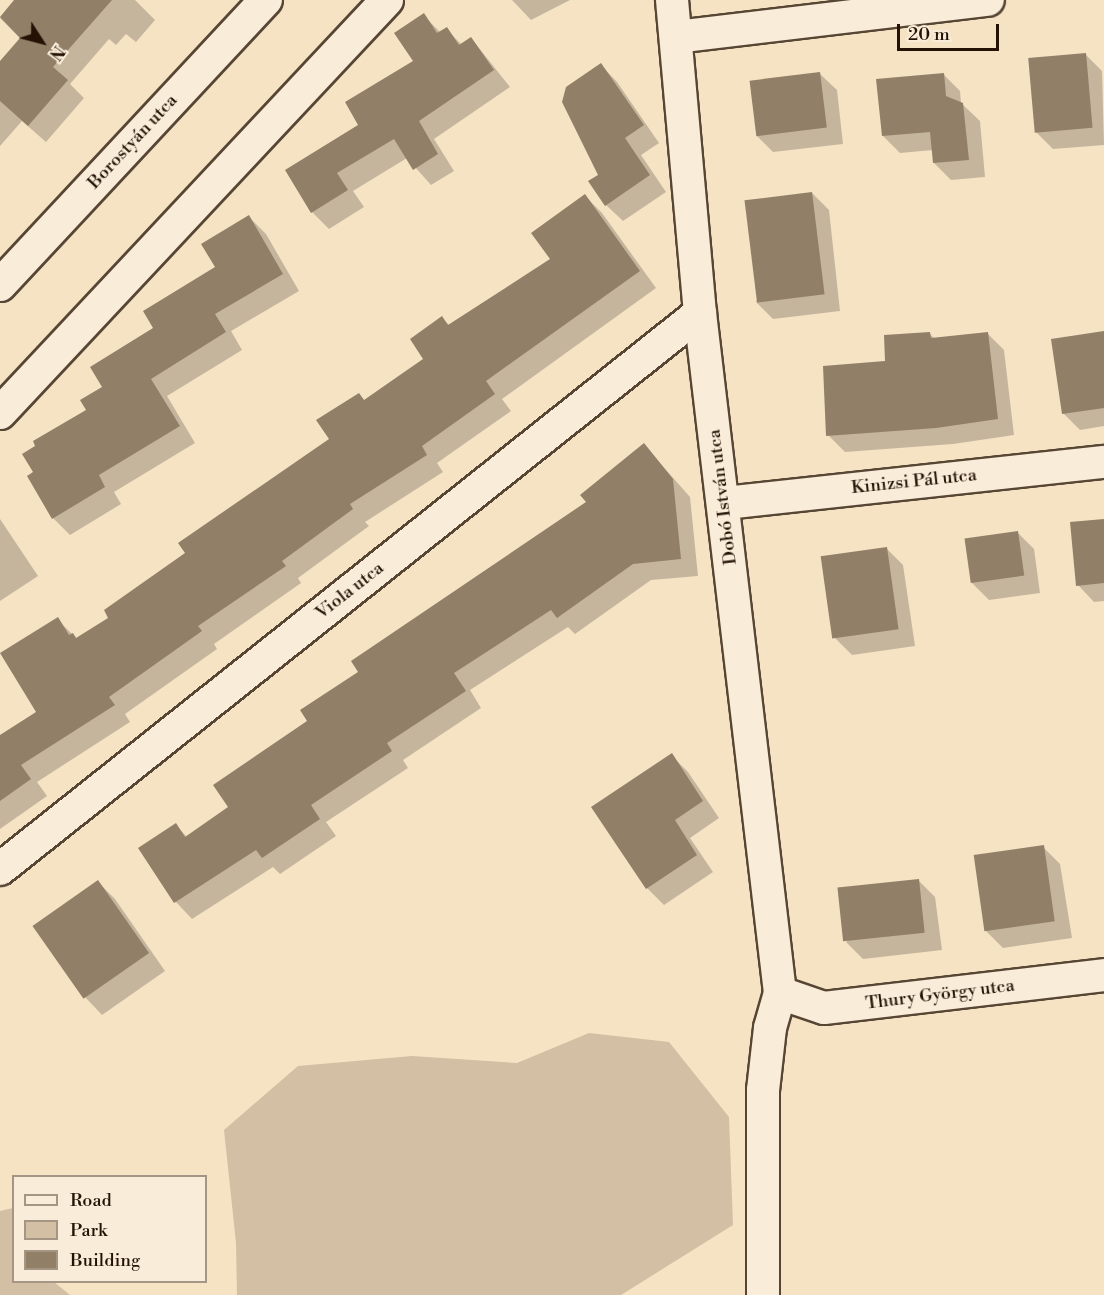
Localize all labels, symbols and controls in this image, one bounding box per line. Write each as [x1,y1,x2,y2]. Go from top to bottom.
north arrow [12,12,72,72]
scale bar [900,12,1002,50]
text: 20 m [908,23,950,46]
text: N [45,42,68,64]
street label: Borostyán utca [84,90,182,194]
street label: Dobó István utca [704,428,742,566]
street label: Kinizsi Pál utca [850,465,978,499]
street label: Viola utca [312,558,388,624]
street label: Thury György utca [864,975,1016,1015]
legend [12,1175,207,1283]
text: Road [70,1189,112,1212]
text: Park [70,1219,107,1242]
text: Building [70,1249,140,1272]

